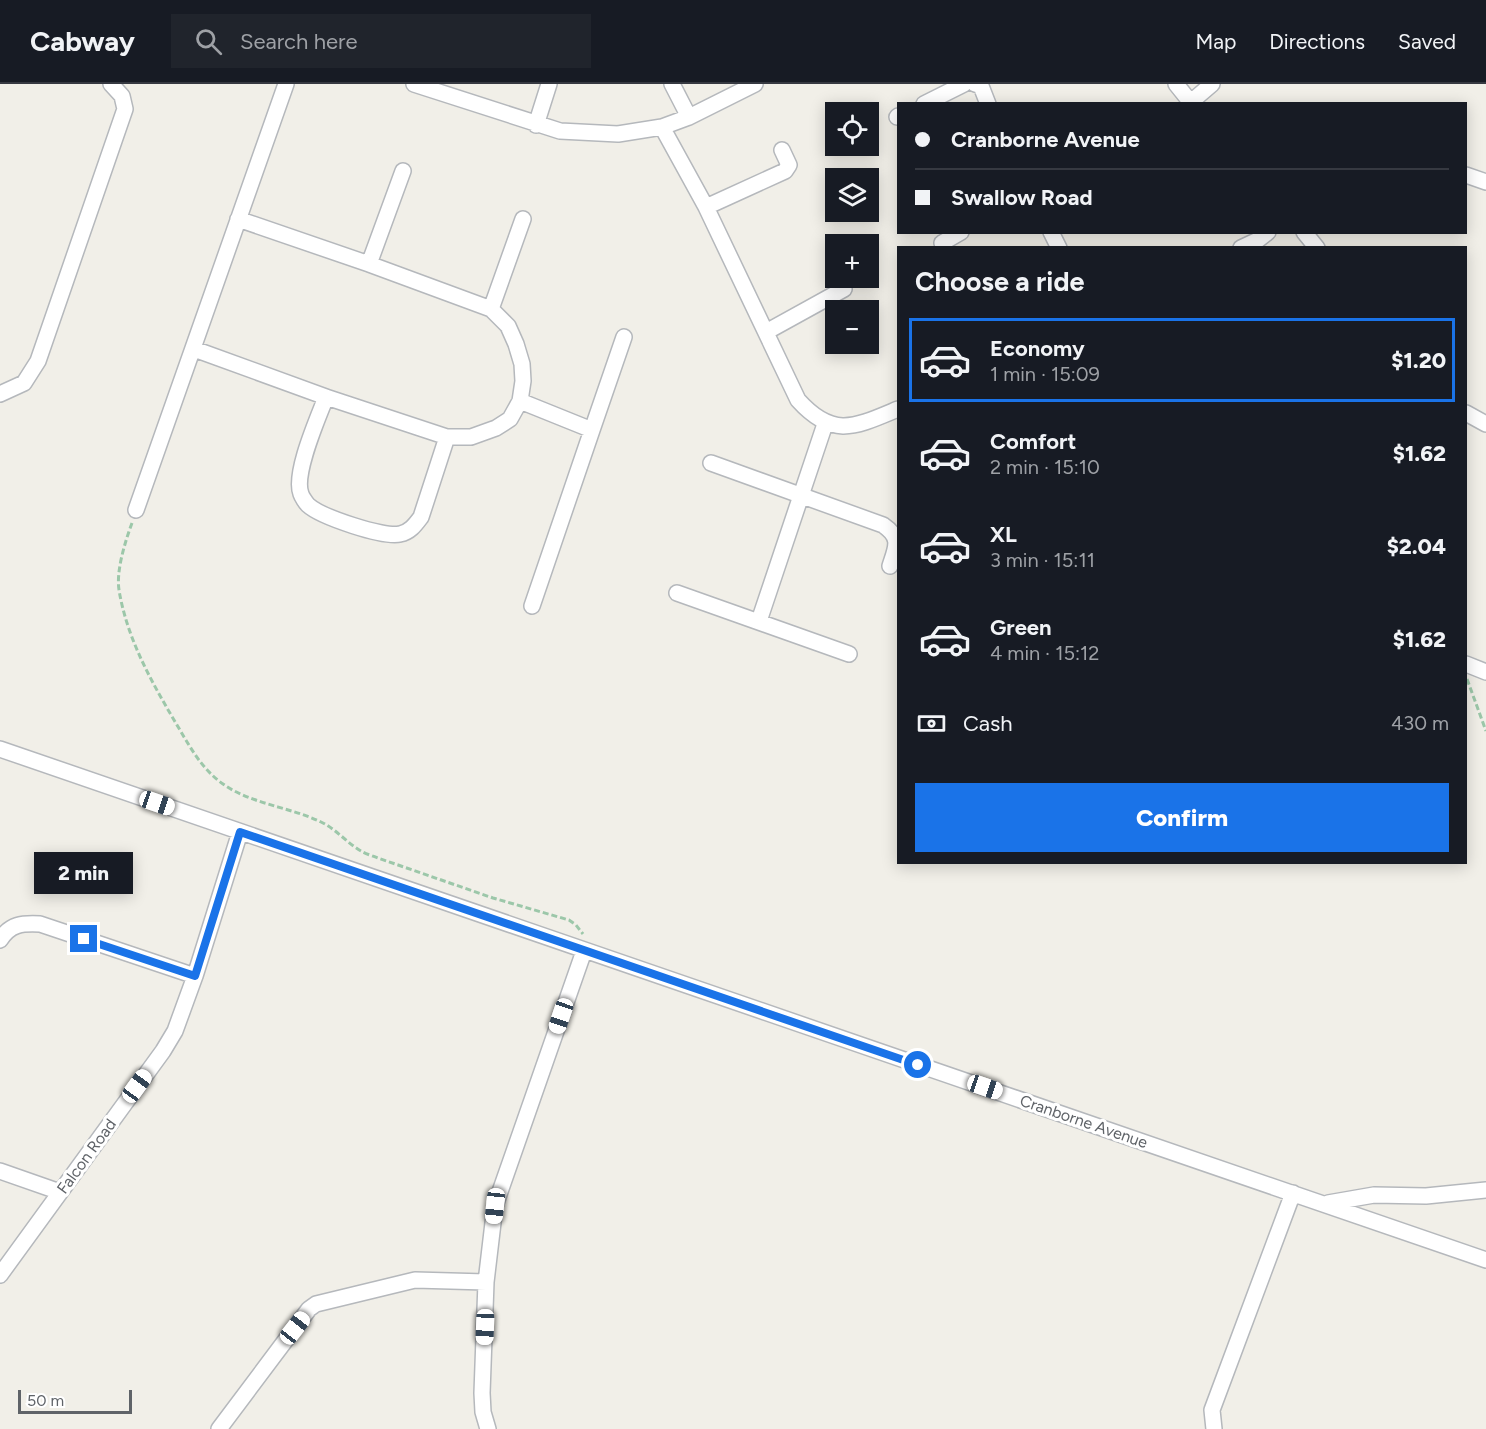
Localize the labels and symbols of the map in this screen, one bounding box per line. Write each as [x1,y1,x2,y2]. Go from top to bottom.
car [137,789,177,817]
callout: 2 min [34,852,134,894]
route end [70,925,97,952]
car [547,996,575,1036]
route start [904,1051,931,1078]
car [119,1066,155,1106]
car [965,1073,1005,1101]
street label: Cranborne Avenue [1017,1091,1150,1152]
street label: Falcon Road [53,1115,120,1197]
car [484,1187,506,1225]
car [277,1308,313,1348]
car [475,1309,495,1345]
scale bar [18,1387,132,1414]

